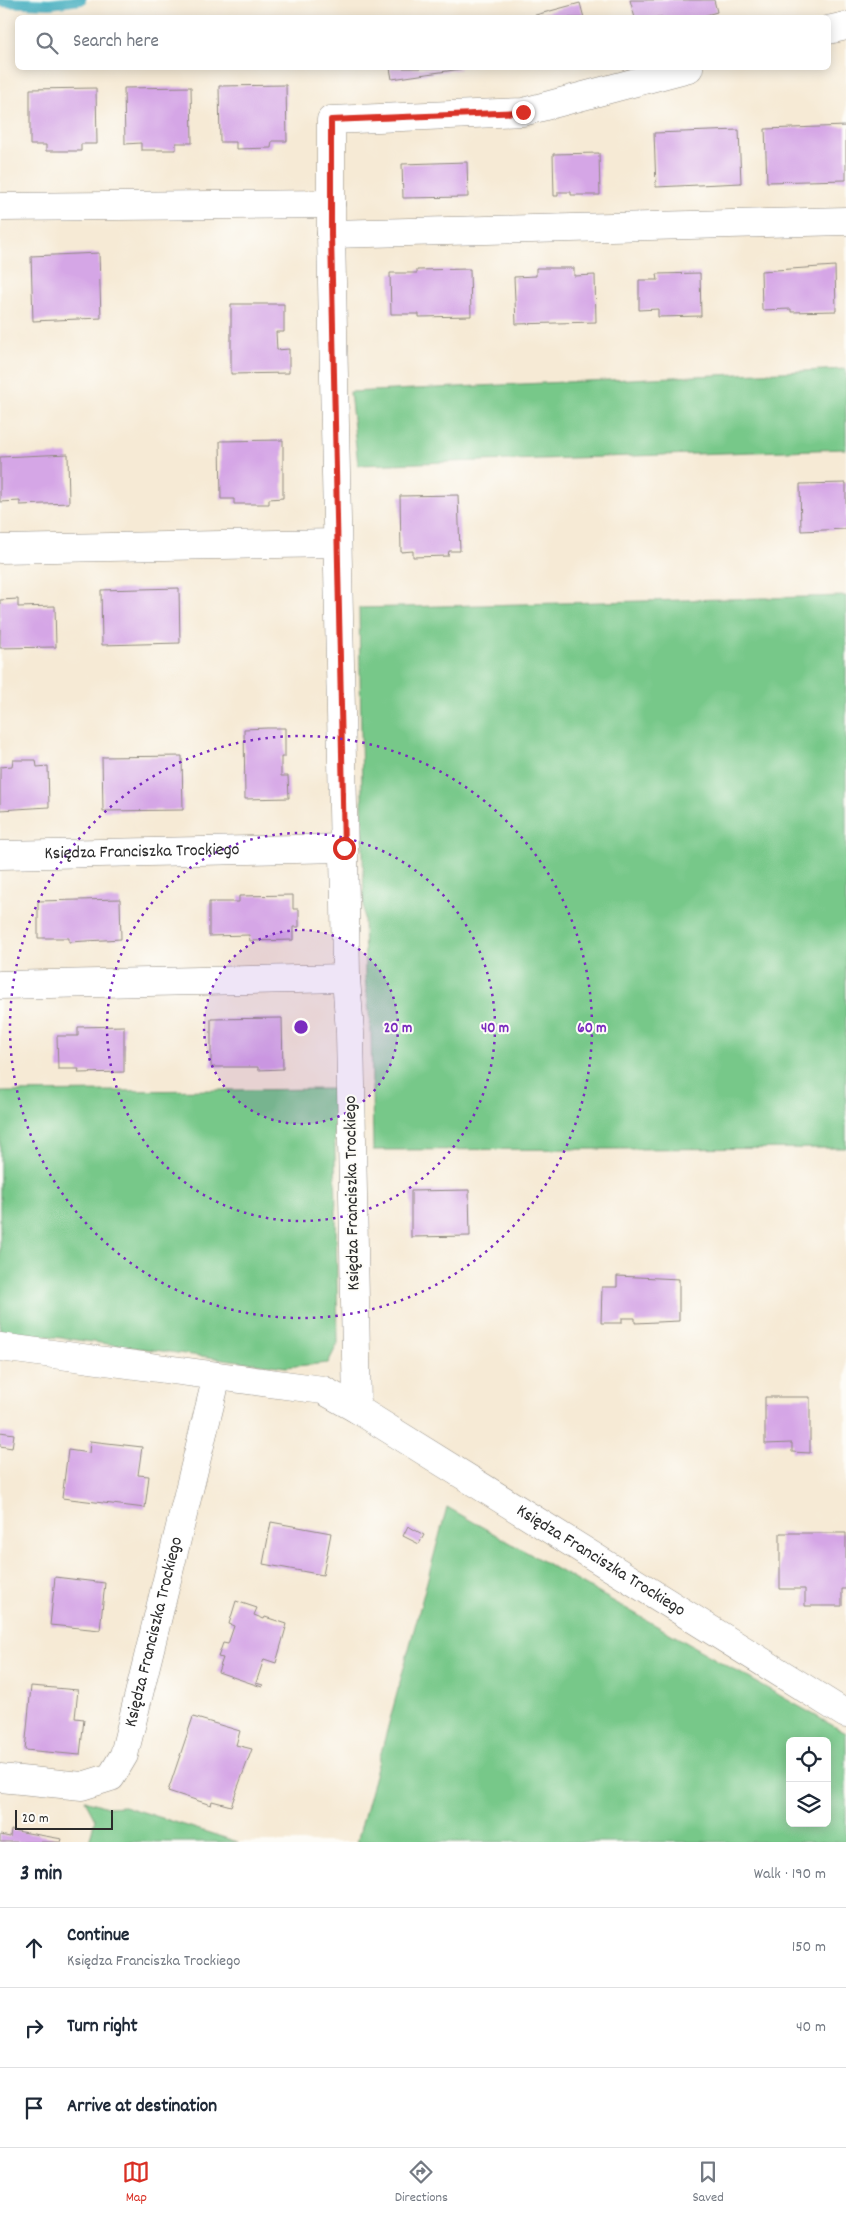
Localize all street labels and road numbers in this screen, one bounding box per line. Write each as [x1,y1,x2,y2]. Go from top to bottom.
street label: Księdza Franciszka Trockiego [44,838,240,867]
street label: Księdza Franciszka Trockiego [339,1095,367,1291]
street label: Księdza Franciszka Trockiego [511,1499,690,1623]
street label: Księdza Franciszka Trockiego [119,1534,190,1730]

